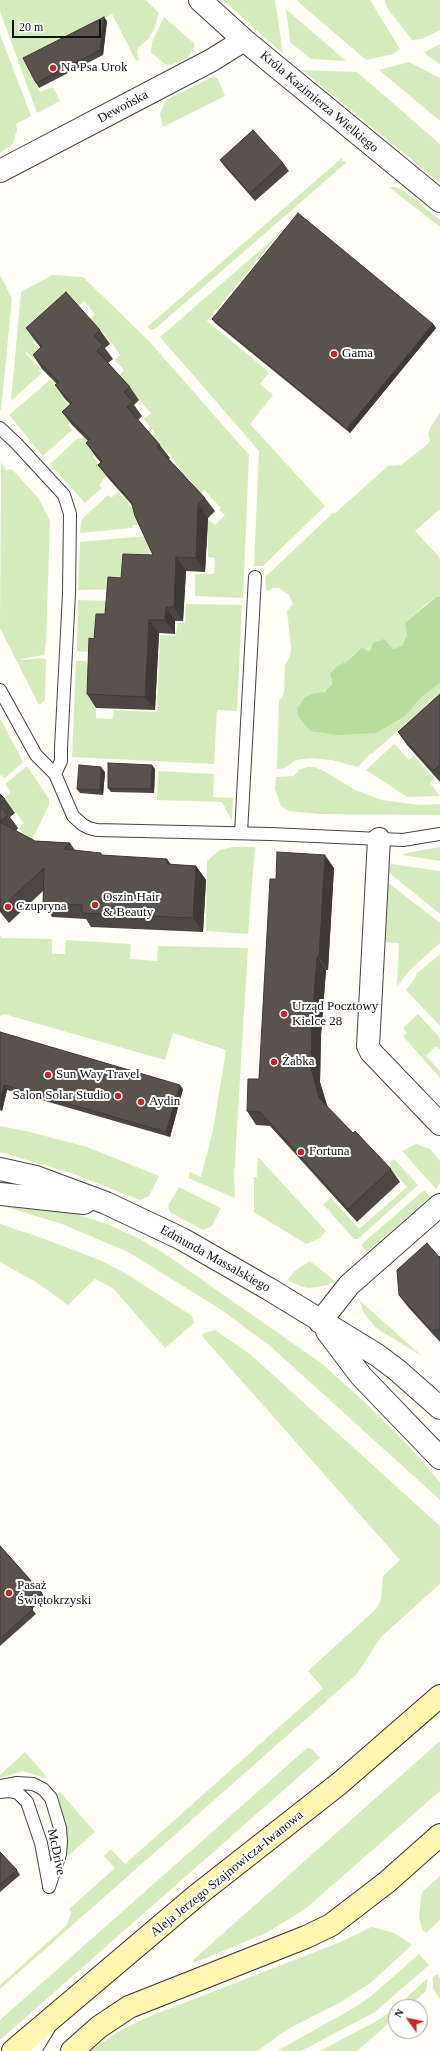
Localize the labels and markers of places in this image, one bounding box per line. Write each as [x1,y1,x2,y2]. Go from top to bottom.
place label: Na Psa Urok [61,60,127,76]
marker: Na Psa Urok [48,63,58,73]
place label: Gama [342,346,373,362]
marker: Gama [329,349,339,359]
place label: Oszin Hair & Beauty [103,890,160,921]
place label: Czupryna [16,899,67,915]
marker: Oszin Hair & Beauty [90,900,100,910]
marker: Czupryna [3,902,13,912]
place label: Urząd Pocztowy Kielce 28 [292,999,378,1030]
marker: Urząd Pocztowy Kielce 28 [279,1009,289,1019]
place label: Żabka [282,1054,314,1070]
marker: Żabka [269,1057,279,1067]
place label: Sun Way Travel [56,1067,140,1083]
marker: Sun Way Travel [43,1070,53,1080]
place label: Salon Solar Studio [12,1088,110,1104]
marker: Salon Solar Studio [113,1091,123,1101]
place label: Aydin [149,1094,180,1110]
marker: Aydin [136,1097,146,1107]
place label: Fortuna [309,1144,349,1160]
marker: Fortuna [296,1147,306,1157]
place label: Pasaż Świętokrzyski [17,1578,91,1609]
marker: Pasaż Świętokrzyski [4,1588,14,1598]

